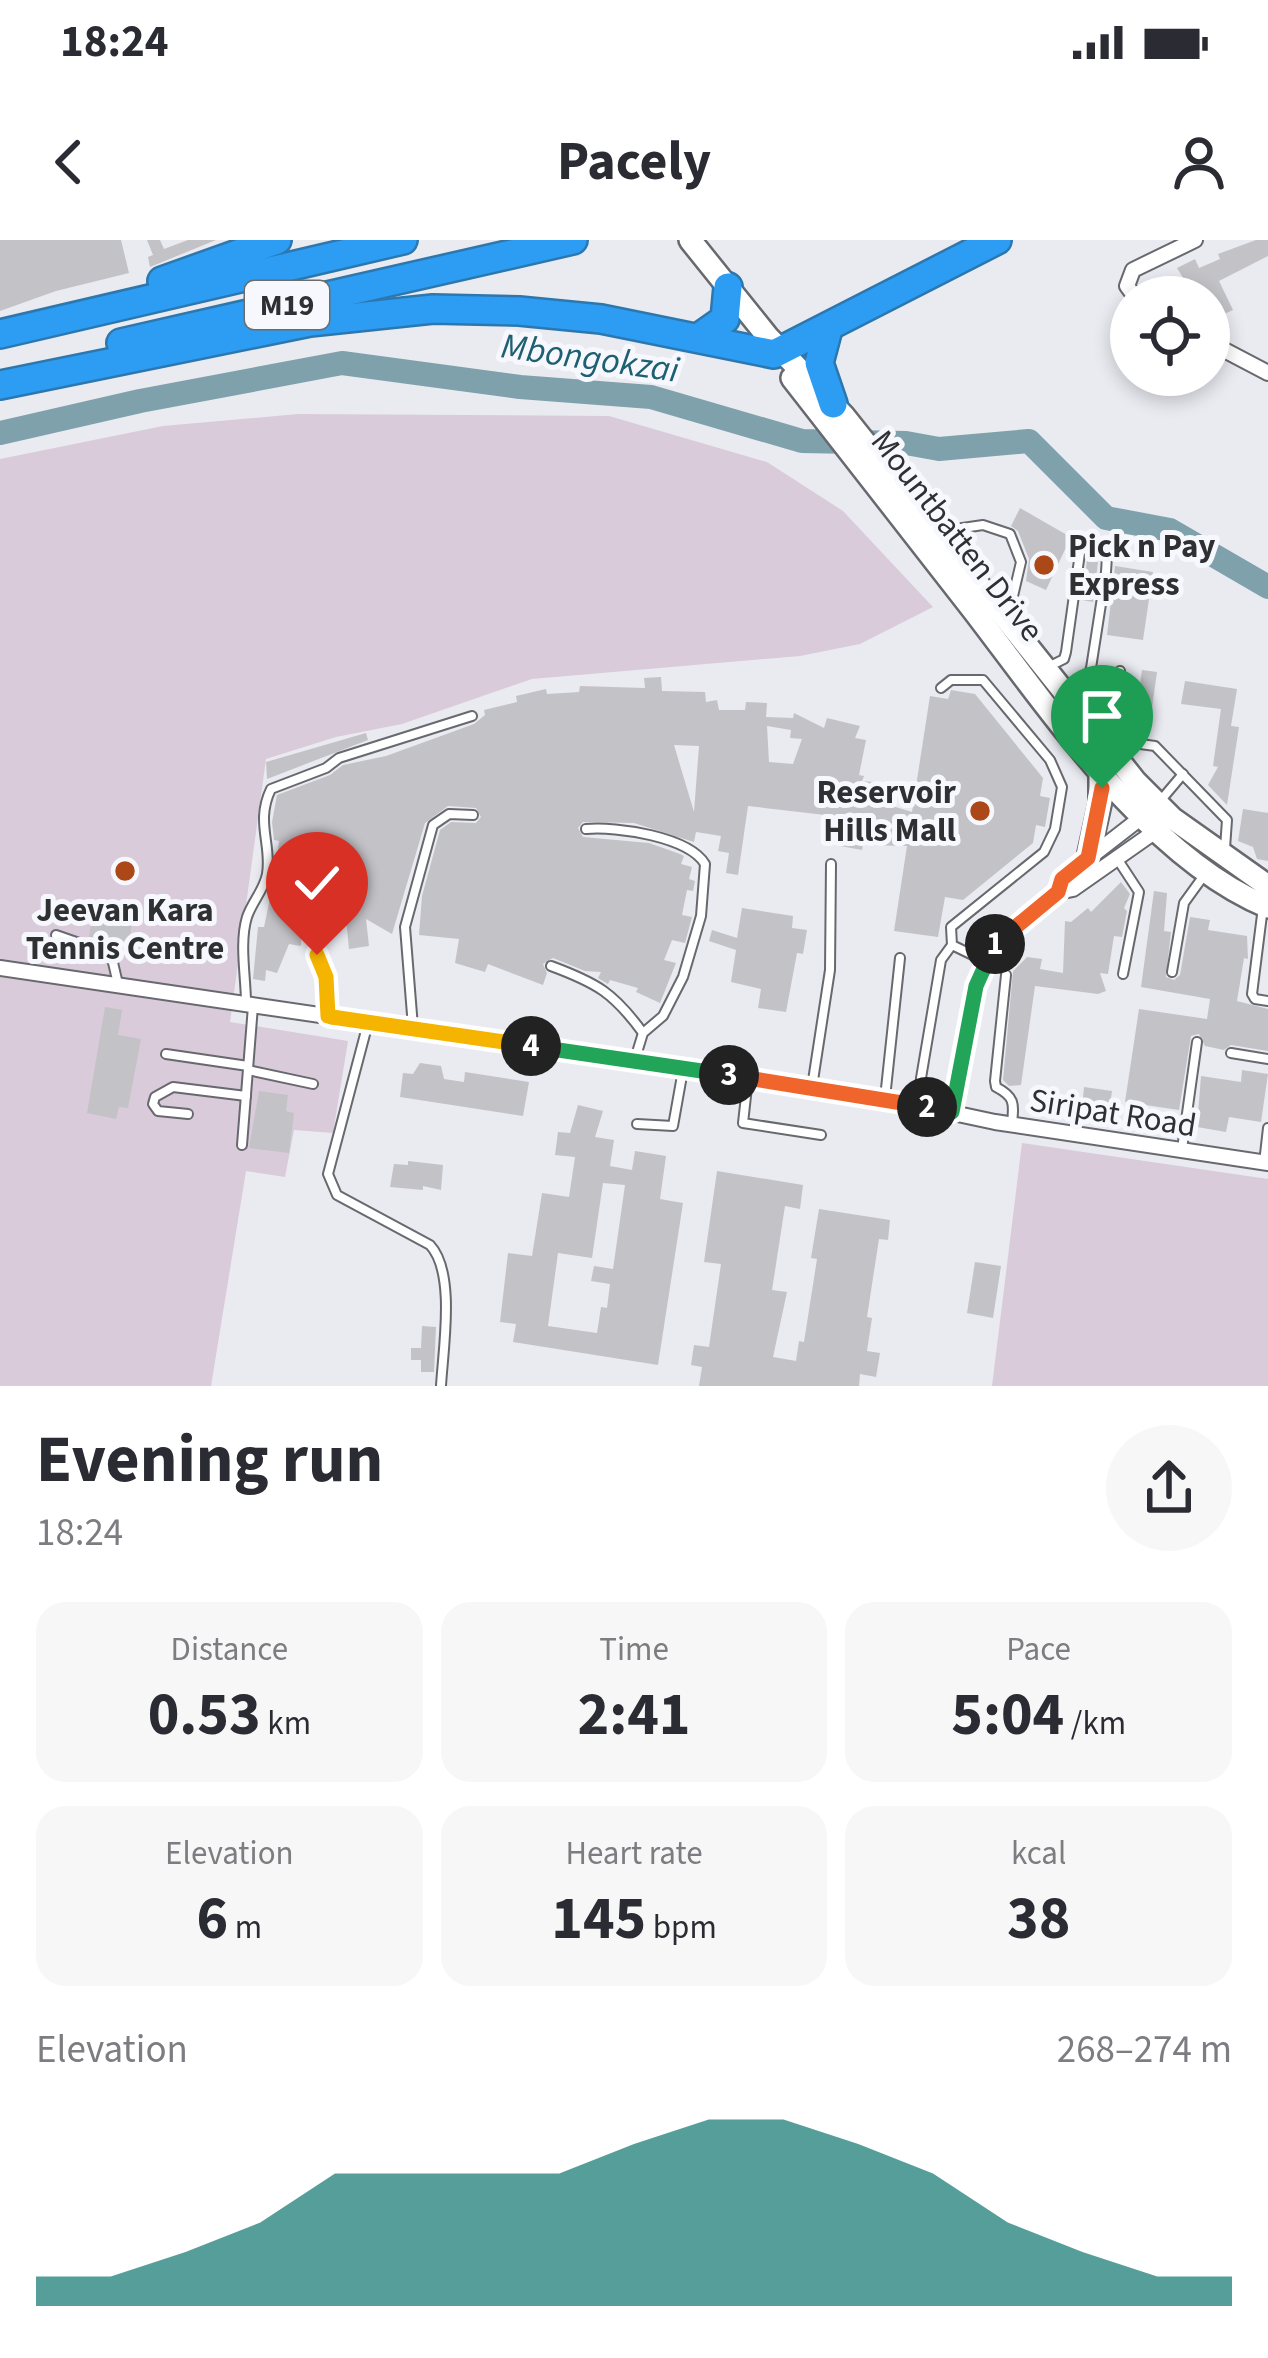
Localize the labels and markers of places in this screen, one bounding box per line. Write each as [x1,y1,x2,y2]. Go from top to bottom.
place label: Pick n Pay Express [1068,523,1216,608]
marker: Pick n Pay Express [1031,552,1057,578]
pin [1051,665,1153,788]
place label: Reservoir Hills Mall [816,769,957,854]
marker: Reservoir Hills Mall [967,798,993,824]
pin [266,832,368,955]
marker: Jeevan Kara Tennis Centre [112,858,138,884]
place label: Jeevan Kara Tennis Centre [26,887,224,972]
pin: 1 [965,914,1025,974]
pin: 4 [501,1016,561,1076]
pin: 3 [699,1045,759,1105]
pin: 2 [897,1077,957,1137]

